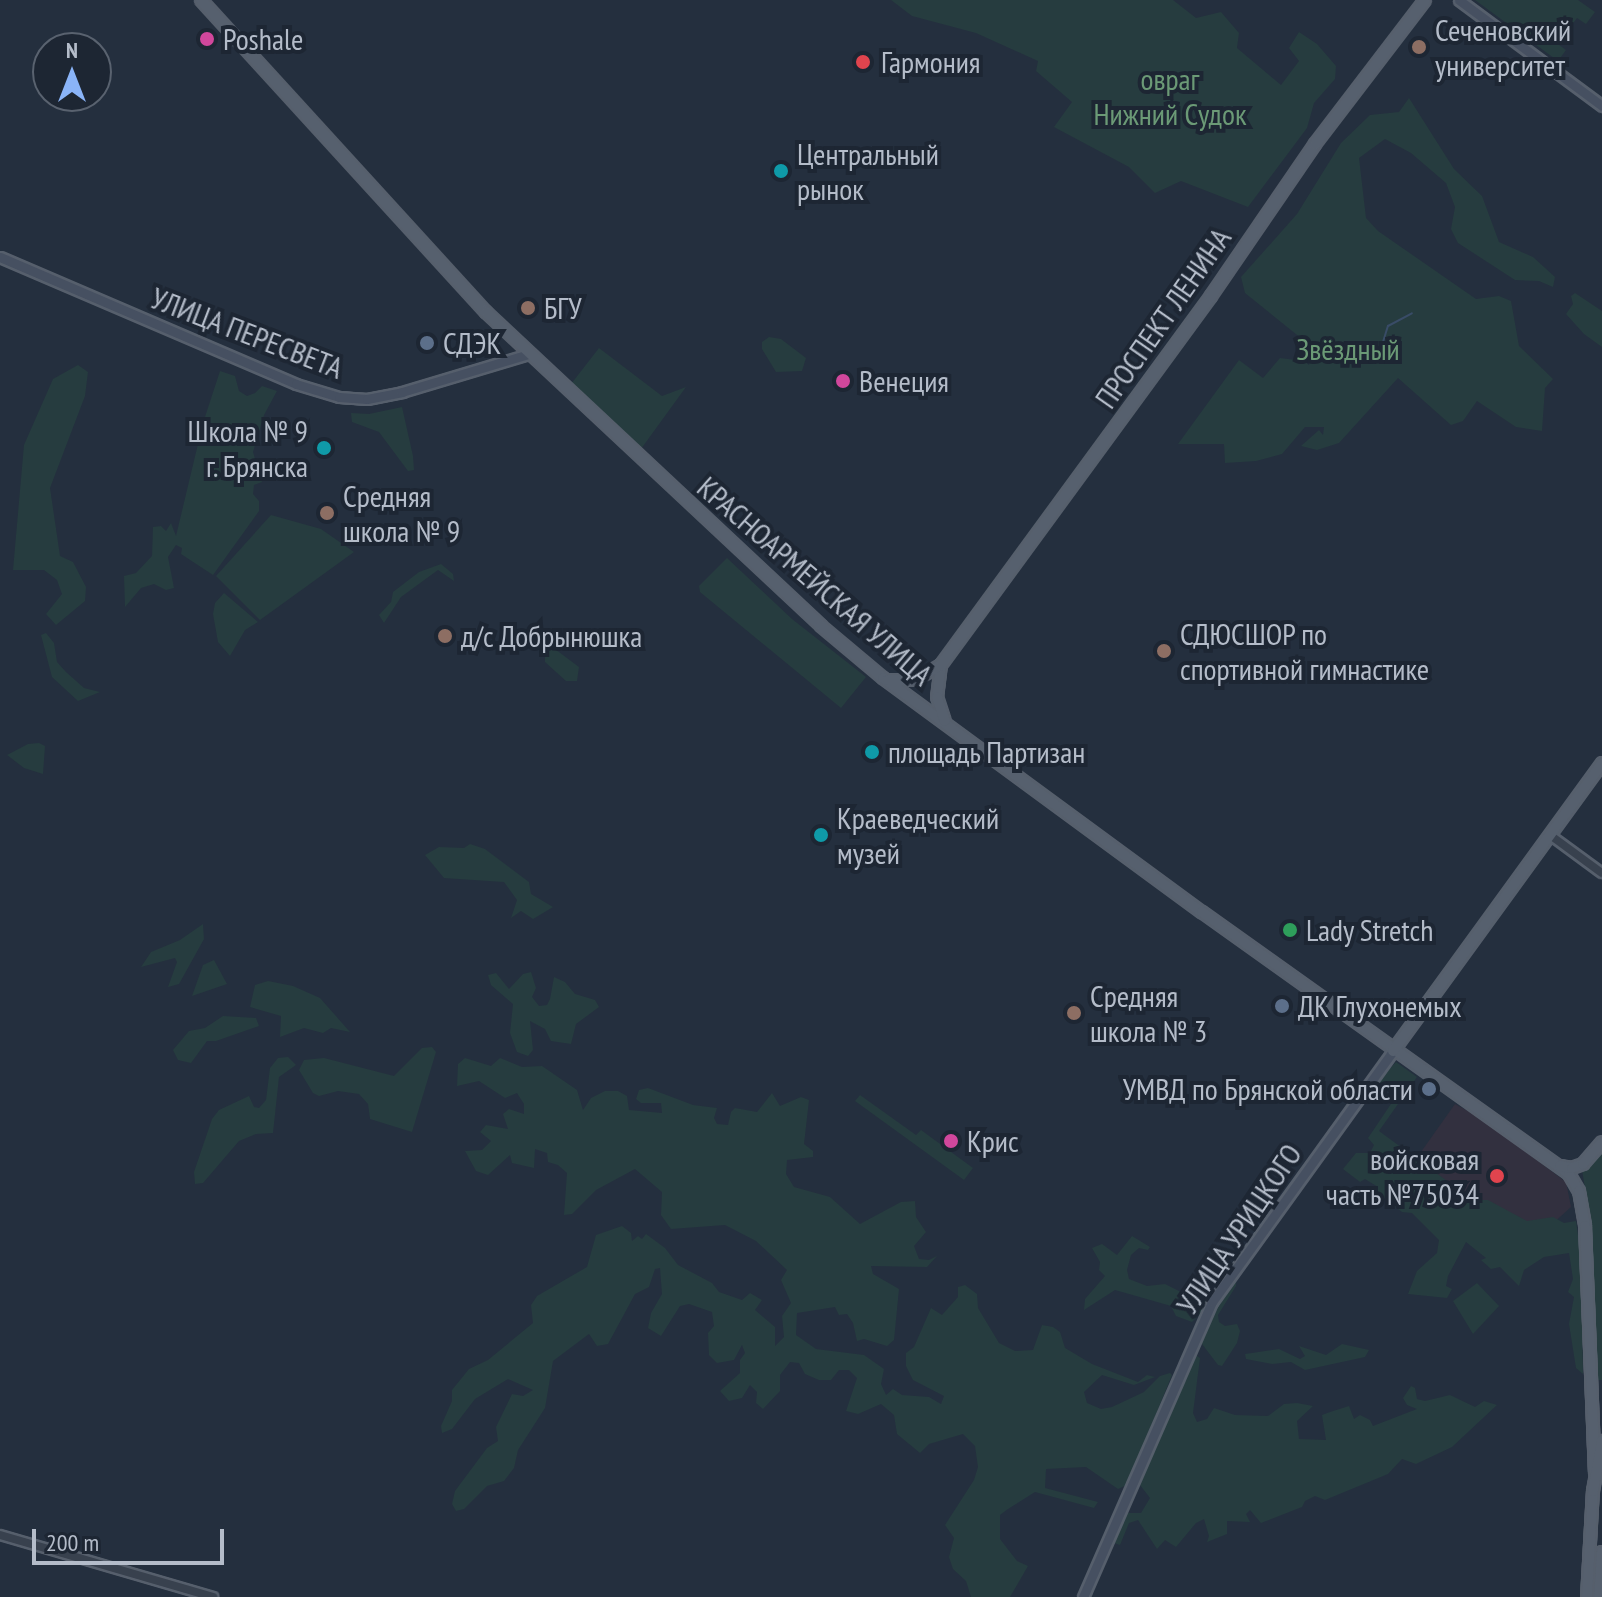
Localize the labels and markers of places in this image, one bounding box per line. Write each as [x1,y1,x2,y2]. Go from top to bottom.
place label: Сеченовский университет [1435,12,1571,82]
place label: Poshale [223,21,303,57]
marker: Poshale [198,30,216,48]
marker: Сеченовский университет [1410,38,1428,56]
place label: Гармония [881,44,980,80]
marker: Гармония [852,51,874,73]
place label: Центральный рынок [797,136,939,206]
marker: Центральный рынок [772,162,790,180]
place label: БГУ [544,290,582,326]
marker: БГУ [519,299,537,317]
place label: СДЭК [443,325,501,361]
marker: СДЭК [418,334,436,352]
place label: Венеция [859,363,949,399]
marker: Венеция [834,372,852,390]
place label: Школа № 9 г. Брянска [188,413,308,484]
marker: Школа № 9 г. Брянска [315,439,333,457]
place label: Средняя школа № 9 [343,478,460,548]
marker: Средняя школа № 9 [318,504,336,522]
place label: СДЮСШОР по спортивной гимнастике [1180,616,1429,686]
place label: д/с Добрынюшка [461,618,643,654]
marker: д/с Добрынюшка [436,627,454,645]
marker: СДЮСШОР по спортивной гимнастике [1155,642,1173,660]
place label: площадь Партизан [888,734,1086,770]
marker: площадь Партизан [863,743,881,761]
place label: Краеведческий музей [837,800,999,870]
marker: Краеведческий музей [812,826,830,844]
place label: Lady Stretch [1306,912,1434,948]
marker: Lady Stretch [1281,921,1299,939]
place label: Средняя школа № 3 [1090,978,1207,1048]
place label: ДК Глухонемых [1298,988,1461,1024]
marker: ДК Глухонемых [1273,997,1291,1015]
marker: Средняя школа № 3 [1065,1004,1083,1022]
place label: УМВД по Брянской области [1123,1071,1413,1107]
marker: УМВД по Брянской области [1420,1080,1438,1098]
place label: Крис [967,1123,1019,1159]
marker: Крис [942,1132,960,1150]
place label: войсковая часть №75034 [1325,1141,1479,1212]
marker: войсковая часть №75034 [1486,1165,1508,1187]

